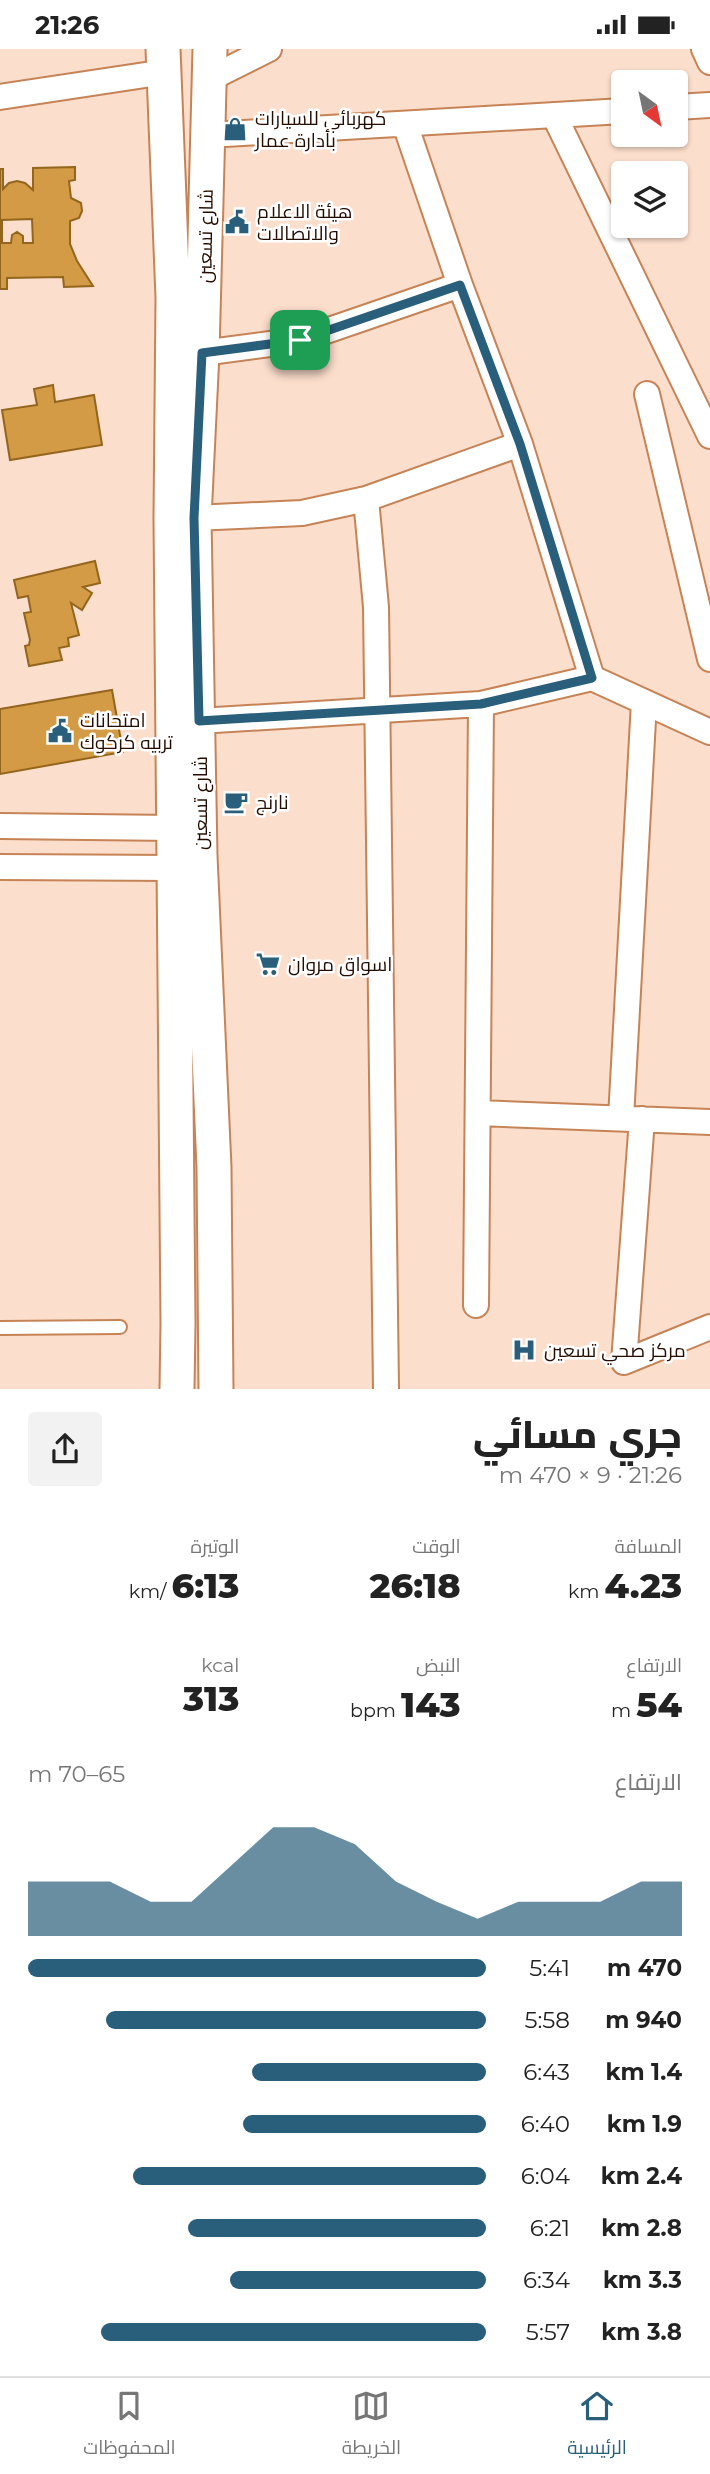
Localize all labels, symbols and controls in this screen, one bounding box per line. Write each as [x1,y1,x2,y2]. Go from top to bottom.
text: 21:26 [35,9,99,41]
north arrow [611,70,688,147]
map controls [611,70,688,238]
place label: كهربائي للسيارات بأدارة عمار [254,107,386,152]
shop icon: كهربائي للسيارات بأدارة عمار [221,115,249,143]
button: layers [611,161,688,238]
street label: شارع تسعين [193,189,220,283]
place label: هيئة الاعلام والاتصالات [257,200,353,245]
public building icon: هيئة الاعلام والاتصالات [223,208,251,236]
pin [270,310,330,370]
icon: arrive [281,321,319,359]
place label: امتحانات تربيه كركوك [80,709,173,754]
public building icon: امتحانات تربيه كركوك [46,717,74,745]
street label: شارع تسعين [189,756,214,850]
cafe icon: نارنج [222,788,250,816]
place label: نارنج [256,791,289,816]
supermarket icon: اسواق مروان [254,950,282,978]
place label: اسواق مروان [288,953,392,977]
hospital icon: مركز صحي تسعين [510,1336,538,1364]
place label: مركز صحي تسعين [544,1339,686,1365]
text: جري مسائي [473,1411,682,1458]
button: share [28,1412,102,1486]
text: 21:26 · 9 × 470 m [499,1461,682,1489]
text: الوتيرة [191,1535,239,1558]
text: الوقت [412,1535,461,1558]
text: المسافة [614,1535,682,1558]
text: 6:13 [171,1564,239,1607]
text: 26:18 [369,1564,461,1607]
text: 4.23 [604,1564,682,1607]
text: /km [129,1580,171,1603]
text: km [568,1580,604,1603]
text: kcal [201,1654,239,1677]
text: النبض [416,1654,461,1677]
text: الارتفاع [626,1654,682,1677]
text: 313 [183,1677,239,1720]
text: 143 [401,1683,461,1726]
text: 54 [636,1683,682,1726]
text: bpm [350,1699,401,1722]
text: m [611,1699,636,1722]
text: 65–70 m [28,1760,125,1788]
text: الارتفاع [615,1768,682,1796]
text: 5:41 [529,1954,570,1982]
text: 470 m [607,1954,682,1982]
text: 5:58 [524,2006,570,2034]
text: 940 m [605,2006,682,2034]
text: 6:43 [523,2058,570,2086]
text: 1.4 km [605,2058,682,2086]
text: 6:40 [521,2110,570,2138]
text: 1.9 km [607,2110,682,2138]
text: 6:04 [521,2162,570,2190]
text: 2.4 km [601,2162,682,2190]
text: 6:21 [530,2214,570,2242]
text: 2.8 km [601,2214,682,2242]
text: 6:34 [523,2266,570,2294]
text: 3.3 km [603,2266,682,2294]
text: 5:57 [526,2318,570,2346]
text: 3.8 km [601,2318,682,2346]
tab: المحفوظات [83,2387,176,2465]
tab: الخريطة [342,2387,401,2465]
tab: الرئيسية [567,2387,627,2465]

